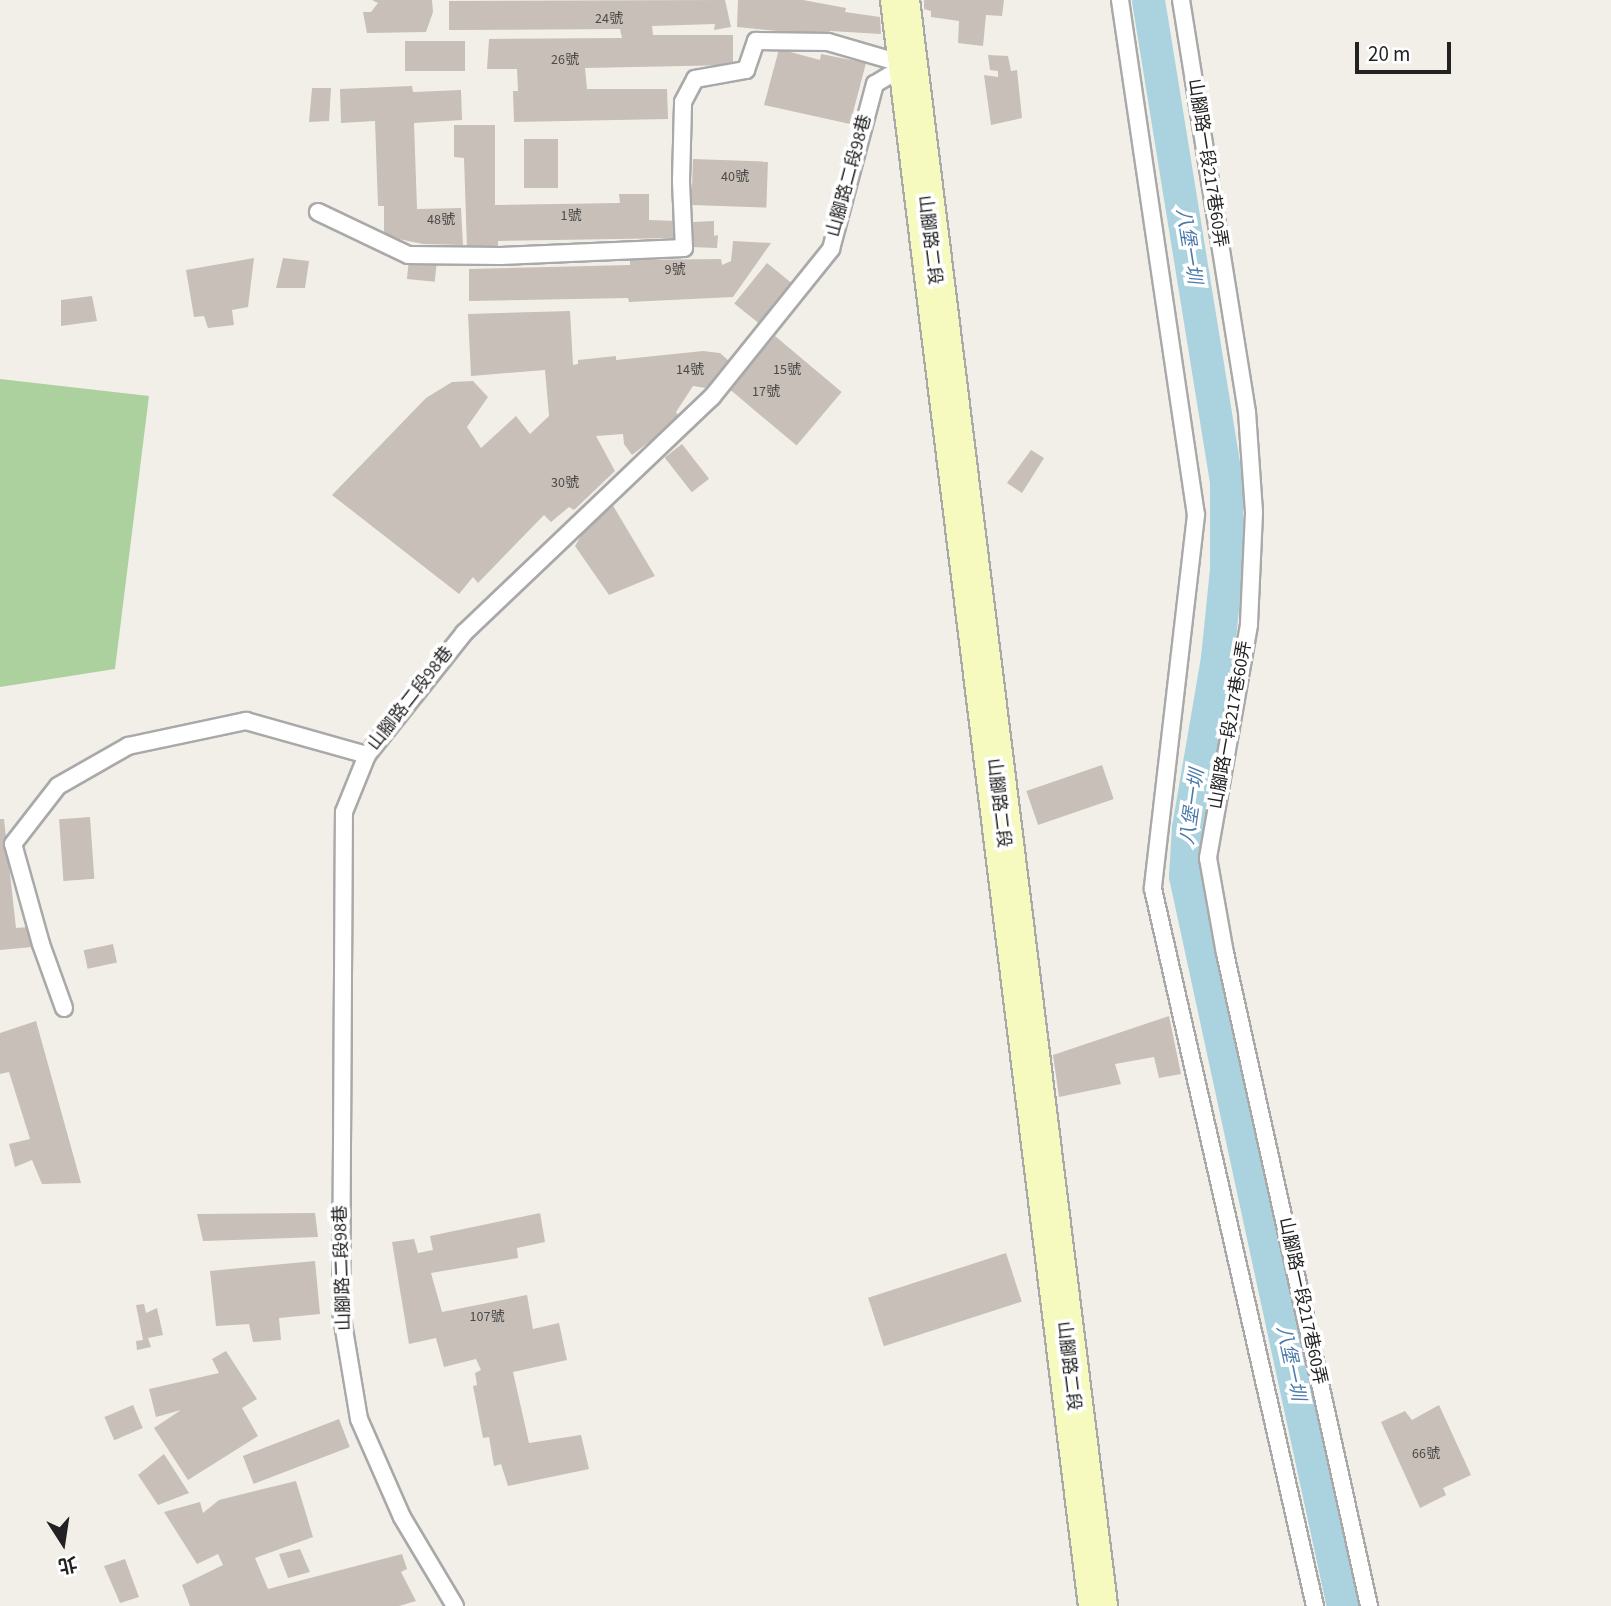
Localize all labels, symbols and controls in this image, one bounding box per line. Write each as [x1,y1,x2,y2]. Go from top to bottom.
house number: 24號 [595,11,623,27]
scale bar [1359,28,1455,72]
text: 20 m [1368,39,1410,69]
house number: 26號 [551,52,579,68]
street label: 山腳路一段217巷60弄 [1183,77,1231,249]
street label: 山腳路二段98巷 [823,112,877,240]
house number: 40號 [721,169,749,185]
street label: 山腳路二段 [913,194,945,286]
water label: 八堡一圳 [1171,207,1205,285]
house number: 1號 [561,208,581,224]
house number: 48號 [427,212,455,228]
house number: 9號 [665,262,685,278]
house number: 14號 [676,362,704,378]
house number: 15號 [773,362,801,378]
house number: 17號 [752,384,780,400]
house number: 30號 [551,475,579,491]
street label: 山腳路一段217巷60弄 [1206,639,1256,811]
street label: 山腳路二段98巷 [364,643,458,755]
street label: 山腳路二段 [982,757,1014,849]
water label: 八堡一圳 [1176,768,1210,846]
street label: 山腳路二段98巷 [330,1205,356,1331]
street label: 山腳路一段217巷60弄 [1274,1215,1330,1387]
house number: 107號 [470,1309,504,1325]
street label: 山腳路二段 [1052,1320,1084,1412]
water label: 八堡一圳 [1271,1323,1309,1403]
house number: 66號 [1412,1446,1440,1462]
north arrow [28,1508,98,1578]
text: 北 [55,1549,80,1579]

